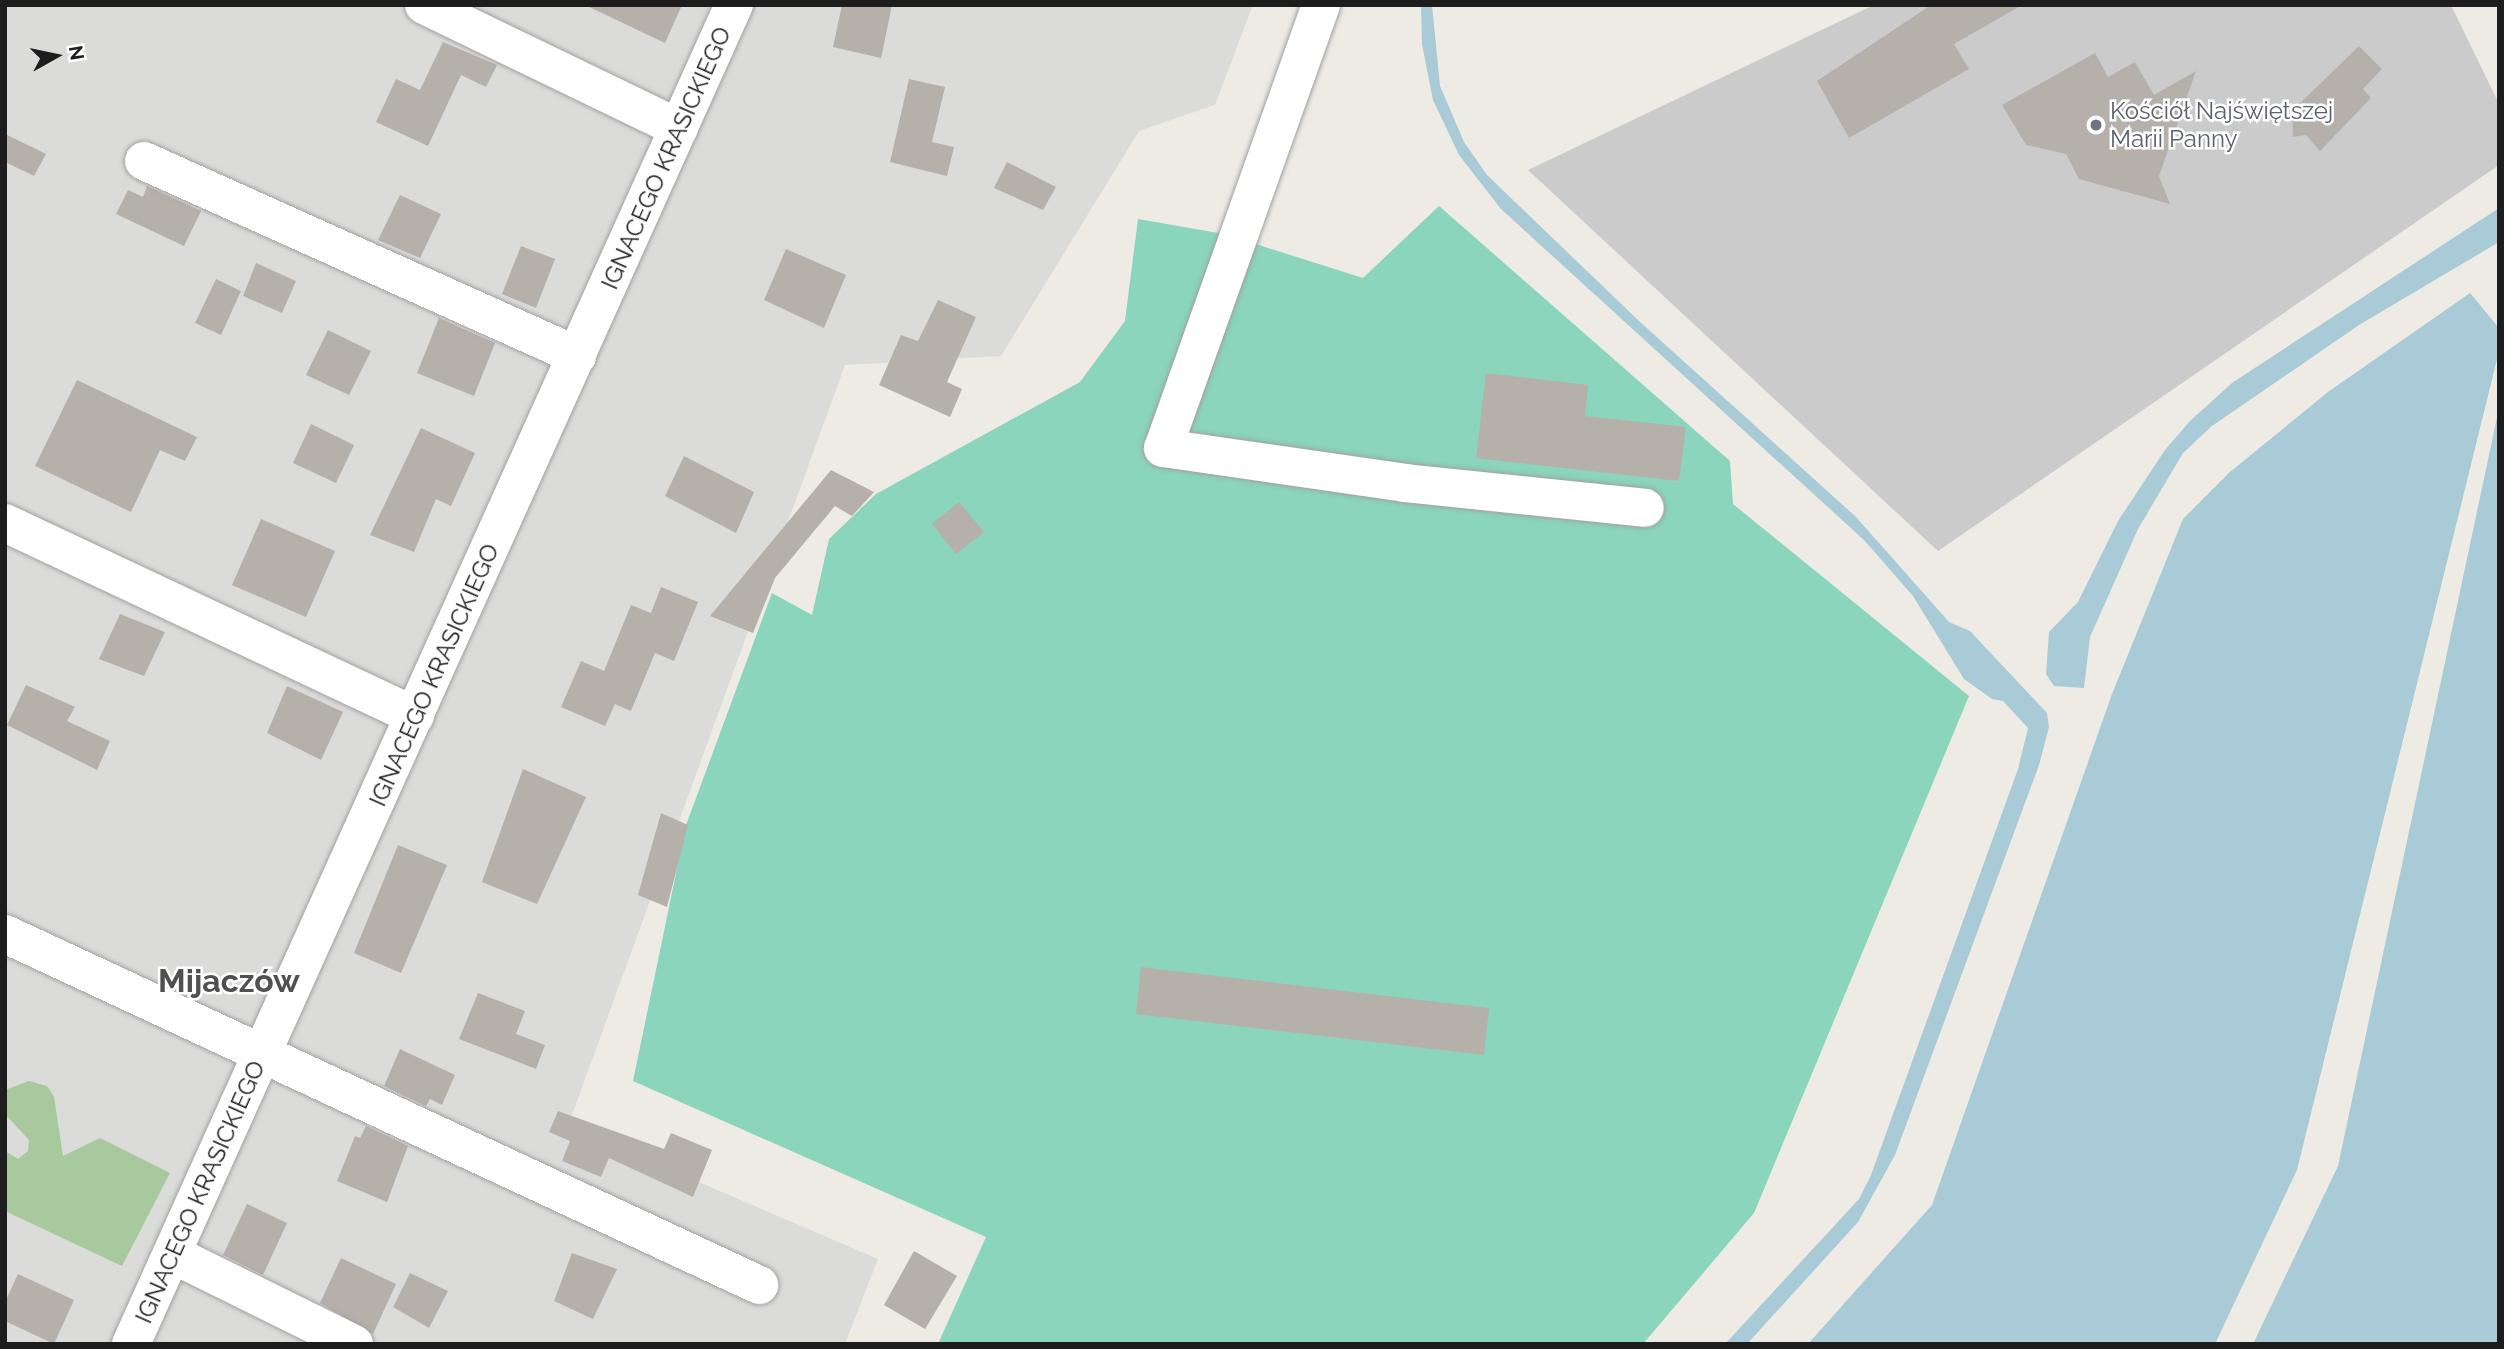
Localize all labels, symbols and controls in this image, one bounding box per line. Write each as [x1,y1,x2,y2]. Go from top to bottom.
north arrow [21,21,91,91]
street label: IGNACEGO KRASICKIEGO [595,22,737,294]
text: N [65,44,89,62]
place label: Kościół Najświętszej Marii Panny [2110,97,2334,153]
marker: Kościół Najświętszej Marii Panny [2088,117,2104,133]
street label: IGNACEGO KRASICKIEGO [363,539,505,811]
district label: Mijaczów [158,962,300,1000]
street label: IGNACEGO KRASICKIEGO [129,1056,271,1328]

